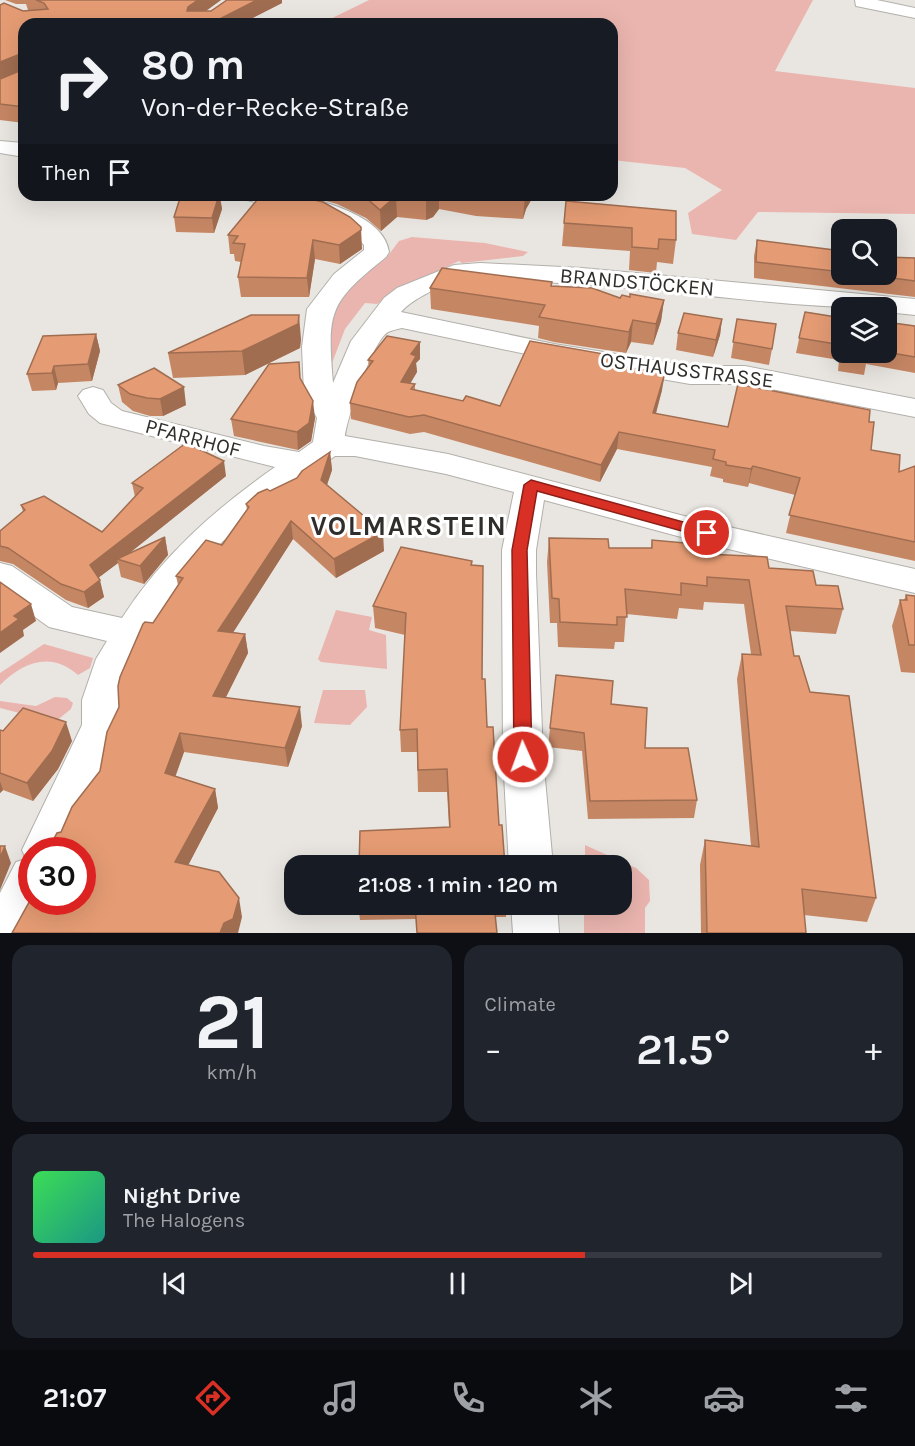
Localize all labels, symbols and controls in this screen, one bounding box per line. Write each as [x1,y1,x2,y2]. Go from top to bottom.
text: 80 m [141,40,245,90]
icon: right [42,42,120,120]
text: Von-der-Recke-Straße [141,91,409,123]
icon: arrive [103,156,136,189]
text: Then [42,160,91,186]
map controls [831,219,897,363]
button: search [831,219,897,285]
street label: BRANDSTÖCKEN [559,263,715,301]
button: layers [831,297,897,363]
street label: OSTHAUSSTRASSE [599,347,775,393]
street label: PFARRHOF [143,414,243,462]
pin [681,507,732,558]
district label: VOLMARSTEIN [311,510,507,542]
icon: arrive [690,516,723,549]
position arrow [491,725,555,789]
speed limit sign: 30 [18,837,96,915]
text: 21:08 · 1 min · 120 m [358,872,558,898]
text: 21 [194,976,269,1068]
text: Climate [485,993,556,1016]
text: 21.5° [636,1023,731,1075]
text: − [485,1030,502,1068]
text: + [865,1030,882,1068]
text: km/h [206,1061,257,1084]
text: Night Drive [123,1183,241,1209]
text: The Halogens [123,1209,245,1232]
icon: previous [158,1267,191,1300]
icon: pause [441,1267,474,1300]
icon: next [724,1267,757,1300]
icon: directions [192,1377,234,1419]
icon: music [320,1377,362,1419]
icon: phone [447,1377,489,1419]
icon: climate [575,1377,617,1419]
icon: car [703,1377,745,1419]
icon: filters [830,1377,872,1419]
text: 21:07 [43,1382,107,1414]

